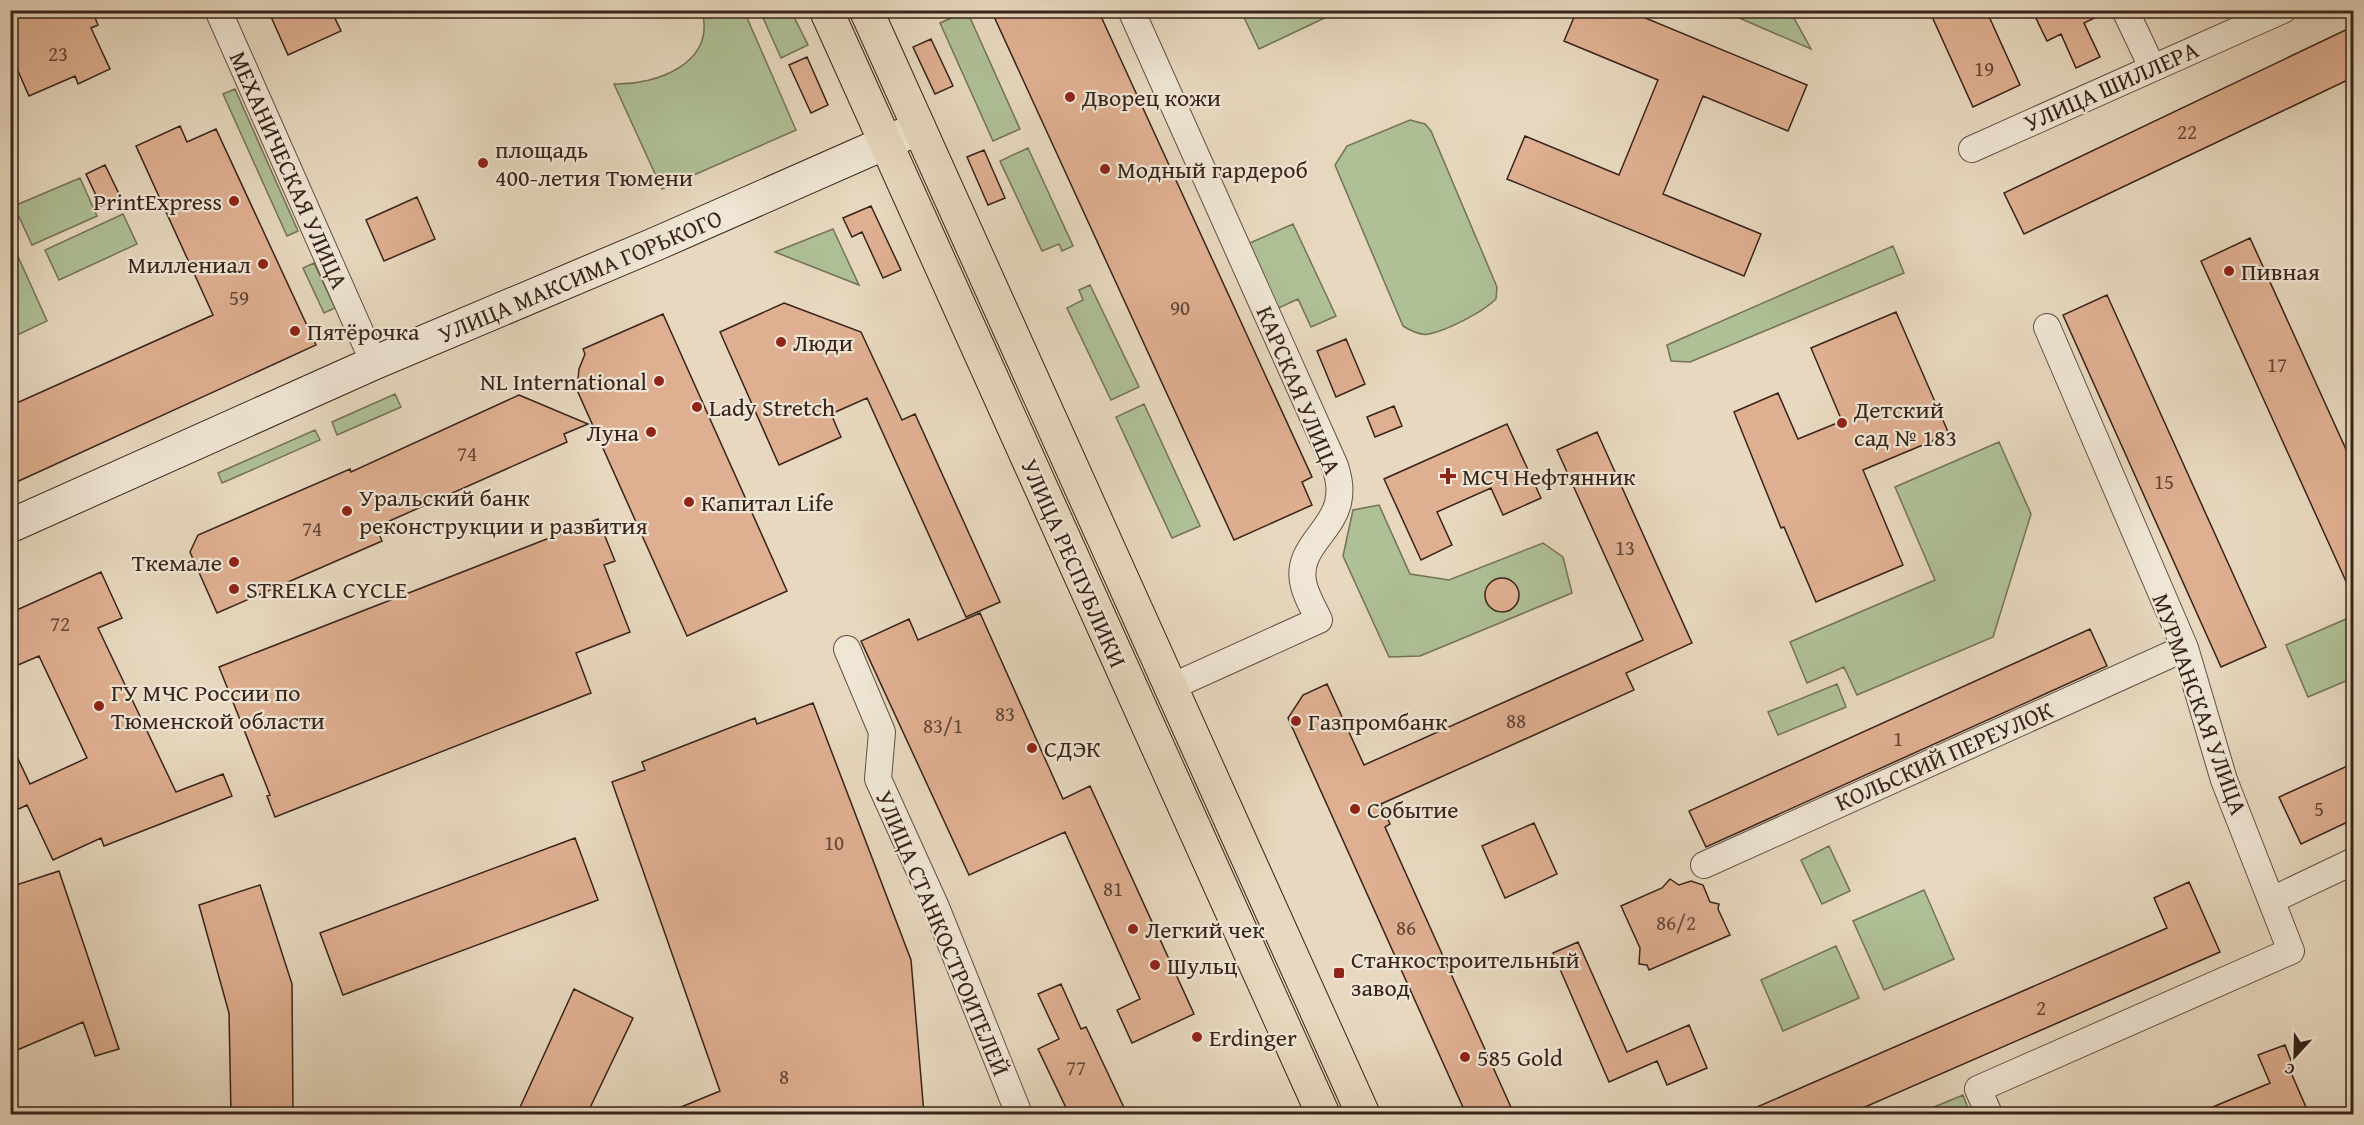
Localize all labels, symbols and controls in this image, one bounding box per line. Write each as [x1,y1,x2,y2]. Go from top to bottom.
street label: УЛИЦА ШИЛЛЕРА [2018,32,2204,140]
house number: 23 [48,38,68,69]
street label: МЕХАНИЧЕСКАЯ УЛИЦА [221,45,357,295]
house number: 19 [1974,53,1994,84]
place label: Дворец кожи [1081,80,1221,115]
marker: Дворец кожи [1063,90,1077,104]
house number: 22 [2177,116,2197,147]
place label: площадь 400-летия Тюмени [495,132,693,195]
place label: Модный гардероб [1117,152,1308,187]
marker: площадь 400-летия Тюмени [476,156,490,170]
marker: Модный гардероб [1098,162,1112,176]
place label: PrintExpress [93,184,222,219]
marker: PrintExpress [227,194,241,208]
street label: УЛИЦА МАКСИМА ГОРЬКОГО [433,200,727,352]
place label: Миллениал [127,247,251,282]
place label: Пивная [2241,254,2320,289]
marker: Миллениал [256,257,270,271]
marker: Пивная [2222,264,2236,278]
house number: 59 [229,282,249,313]
house number: 90 [1170,292,1190,323]
street label: КАРСКАЯ УЛИЦА [1248,300,1350,480]
place label: Пятёрочка [307,314,420,349]
marker: Пятёрочка [288,324,302,338]
place label: Люди [793,325,853,360]
marker: Люди [774,335,788,349]
house number: 17 [2267,349,2287,380]
place label: NL International [480,364,647,399]
marker: NL International [652,374,666,388]
place label: Lady Stretch [709,390,836,425]
place label: Детский сад № 183 [1853,392,1957,455]
marker: Lady Stretch [690,400,704,414]
place label: Луна [586,415,640,450]
marker: Детский сад № 183 [1835,416,1849,430]
marker: Луна [644,425,658,439]
house number: 74 [457,438,477,469]
street label: УЛИЦА РЕСПУБЛИКИ [1012,453,1136,673]
place label: МСЧ Нефтянник [1462,459,1636,494]
house number: 15 [2154,466,2174,497]
marker: МСЧ Нефтянник [1439,467,1457,485]
place label: Уральский банк реконструкции и развития [359,480,648,543]
place label: Капитал Life [701,485,834,520]
marker: Капитал Life [682,495,696,509]
marker: Уральский банк реконструкции и развития [340,504,354,518]
house number: 74 [302,513,322,544]
house number: 13 [1615,532,1635,563]
place label: Ткемале [132,545,222,580]
marker: Ткемале [227,555,241,569]
place label: STRELKA CYCLE [246,572,407,607]
marker: STRELKA CYCLE [227,582,241,596]
street label: МУРМАНСКАЯ УЛИЦА [2144,588,2257,820]
house number: 72 [50,608,70,639]
place label: ГУ МЧС России по Тюменской области [111,675,325,738]
street label: КОЛЬСКИЙ ПЕРЕУЛОК [1829,692,2059,820]
house number: 83 [995,698,1015,729]
marker: ГУ МЧС России по Тюменской области [92,699,106,713]
place label: Газпромбанк [1308,704,1448,739]
house number: 88 [1506,705,1526,736]
house number: 83/1 [923,710,963,741]
marker: Газпромбанк [1289,714,1303,728]
house number: 1 [1893,723,1903,754]
place label: СДЭК [1044,731,1101,766]
marker: СДЭК [1025,741,1039,755]
street label: УЛИЦА СТАНКОСТРОИТЕЛЕЙ [867,785,1019,1081]
place label: Событие [1367,792,1459,827]
house number: 5 [2314,793,2324,824]
marker: Событие [1348,802,1362,816]
house number: 10 [824,827,844,858]
house number: 81 [1103,873,1123,904]
house number: 86/2 [1656,907,1696,938]
place label: Легкий чек [1145,912,1265,947]
house number: 86 [1396,912,1416,943]
marker: Легкий чек [1126,922,1140,936]
place label: Станкостроительный завод [1351,942,1580,1005]
place label: Шульц [1167,948,1238,983]
marker: Шульц [1148,958,1162,972]
marker: Станкостроительный завод [1332,966,1346,980]
house number: 2 [2036,992,2046,1023]
place label: Erdinger [1209,1020,1297,1055]
north arrow [2265,1026,2325,1086]
marker: Erdinger [1190,1030,1204,1044]
place label: 585 Gold [1477,1040,1563,1075]
marker: 585 Gold [1458,1050,1472,1064]
house number: 77 [1066,1052,1086,1083]
text: С [2281,1057,2298,1083]
house number: 8 [779,1061,789,1092]

